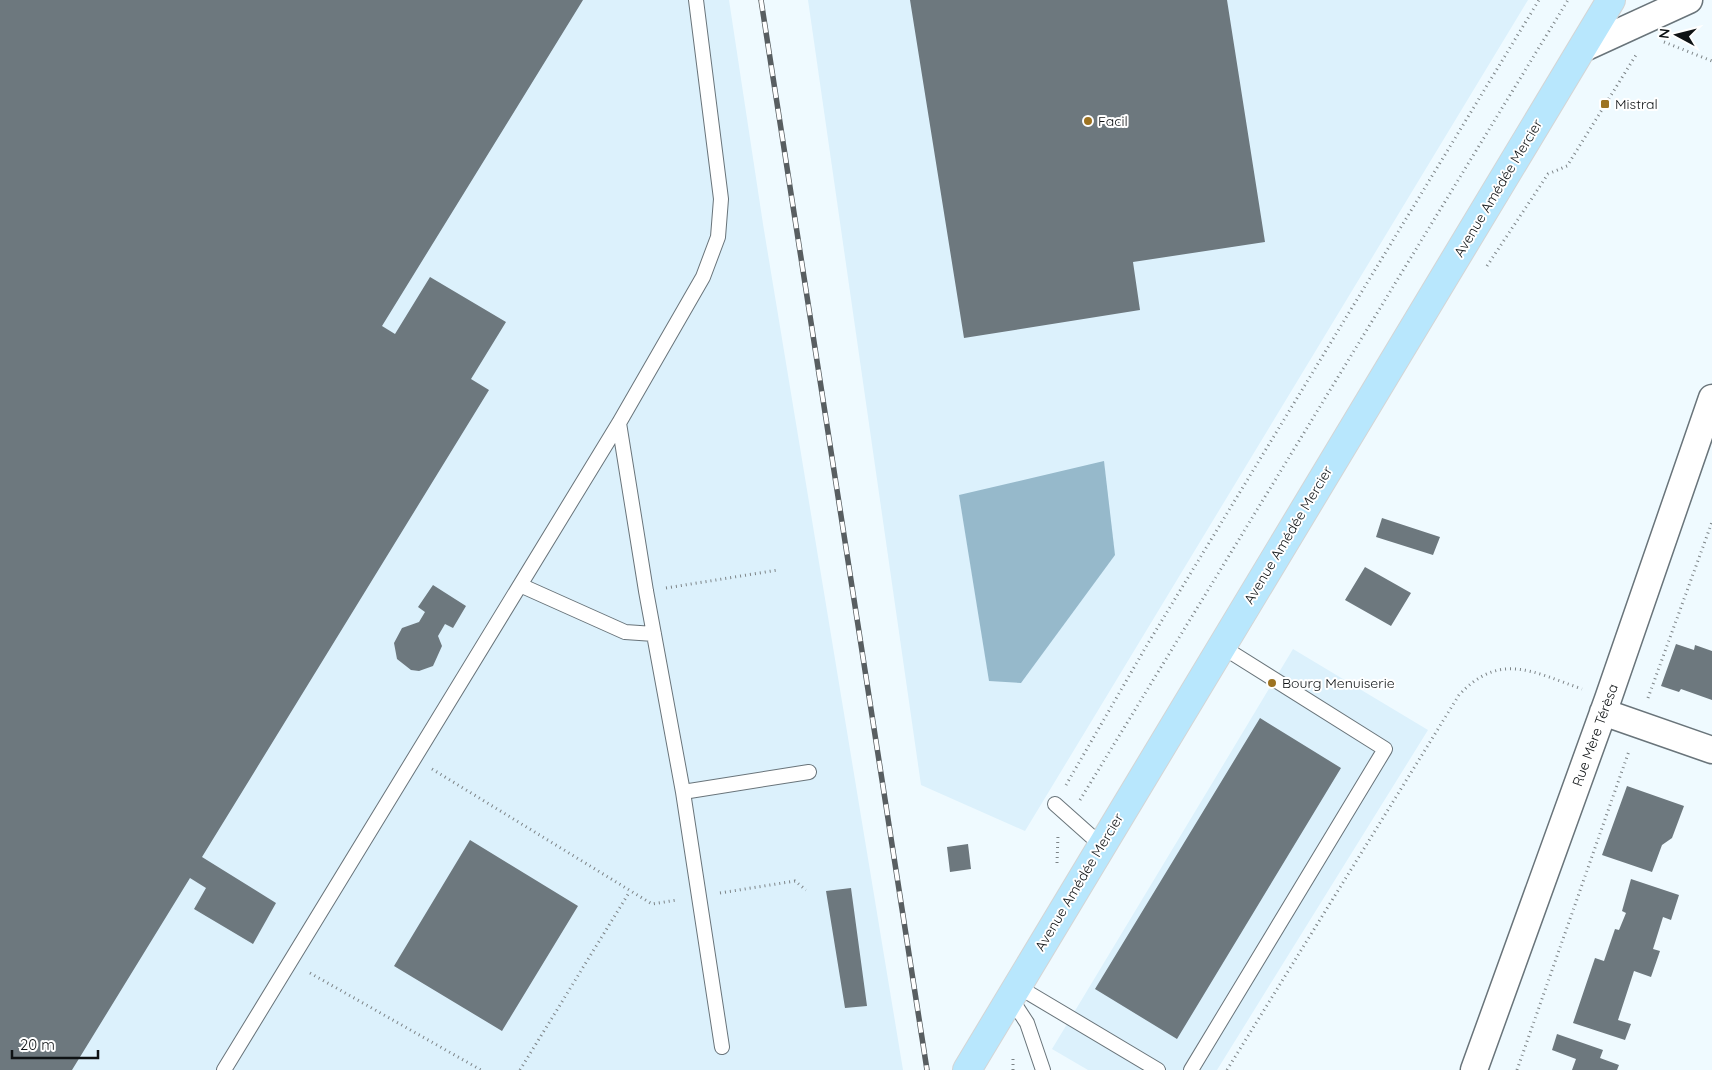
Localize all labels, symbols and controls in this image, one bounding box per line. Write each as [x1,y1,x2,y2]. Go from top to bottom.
north arrow [1652,10,1702,60]
text: N [1655,27,1674,40]
place label: Mistral [1615,95,1658,113]
marker: Mistral [1599,98,1611,110]
place label: Facil [1098,112,1128,130]
marker: Facil [1082,115,1094,127]
street label: Avenue Amédée Mercier [1450,115,1547,260]
street label: Avenue Amédée Mercier [1240,462,1337,607]
place label: Bourg Menuiserie [1282,674,1395,692]
marker: Bourg Menuiserie [1266,677,1278,689]
street label: Rue Mère Térèsa [1568,681,1622,789]
street label: Avenue Amédée Mercier [1031,809,1128,954]
scale bar [12,1028,99,1060]
text: 20 m [20,1035,55,1054]

